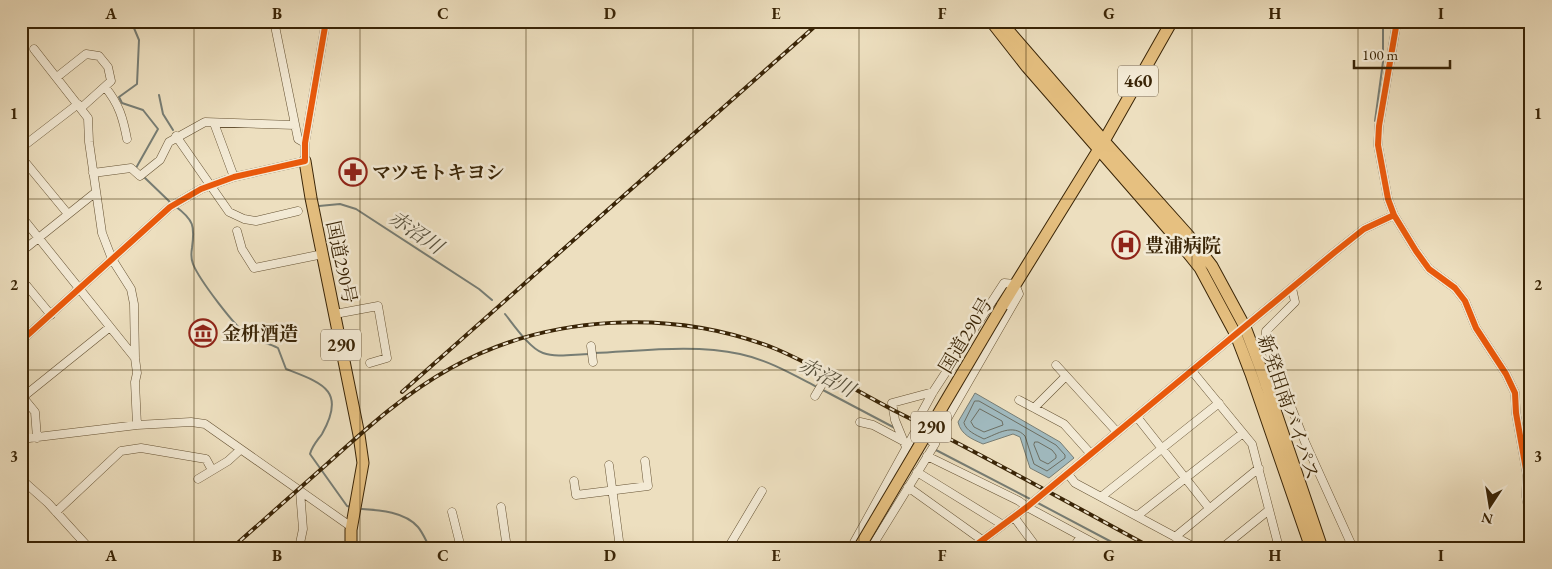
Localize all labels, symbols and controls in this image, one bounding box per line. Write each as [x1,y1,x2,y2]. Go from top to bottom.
text: A [104,3,117,24]
text: B [272,3,282,24]
text: C [437,3,449,24]
text: D [604,3,616,24]
text: E [771,3,781,24]
text: F [938,3,947,24]
text: G [1103,3,1115,24]
text: H [1269,3,1282,24]
text: I [1438,3,1444,24]
scale bar [1354,38,1451,70]
text: 100 m [1362,45,1399,64]
road number: 460 [1118,66,1158,96]
text: 1 [10,103,18,124]
text: 1 [1534,103,1542,124]
pharmacy icon: マツモトキヨシ [338,157,368,187]
place label: マツモトキヨシ [372,160,504,185]
water label: 赤沼川 [384,204,450,261]
street label: 国道290号 [321,218,363,306]
hospital icon: 豊浦病院 [1111,230,1141,260]
place label: 豊浦病院 [1145,233,1221,258]
text: 2 [10,274,19,295]
text: 2 [1534,274,1543,295]
street label: 国道290号 [933,293,998,378]
museum icon: 金枡酒造 [188,318,218,348]
place label: 金枡酒造 [222,321,298,346]
road number: 290 [321,330,361,360]
street label: 新発田南バイパス [1252,331,1325,483]
water label: 赤沼川 [794,351,861,404]
road number: 290 [911,412,951,442]
text: 3 [10,446,18,467]
text: 3 [1534,446,1542,467]
north arrow [1464,482,1514,532]
text: N [1479,509,1495,529]
text: A [104,545,117,566]
text: B [272,545,282,566]
text: C [437,545,449,566]
text: D [604,545,616,566]
text: E [771,545,781,566]
text: F [938,545,947,566]
text: G [1103,545,1115,566]
text: H [1269,545,1282,566]
text: I [1438,545,1444,566]

